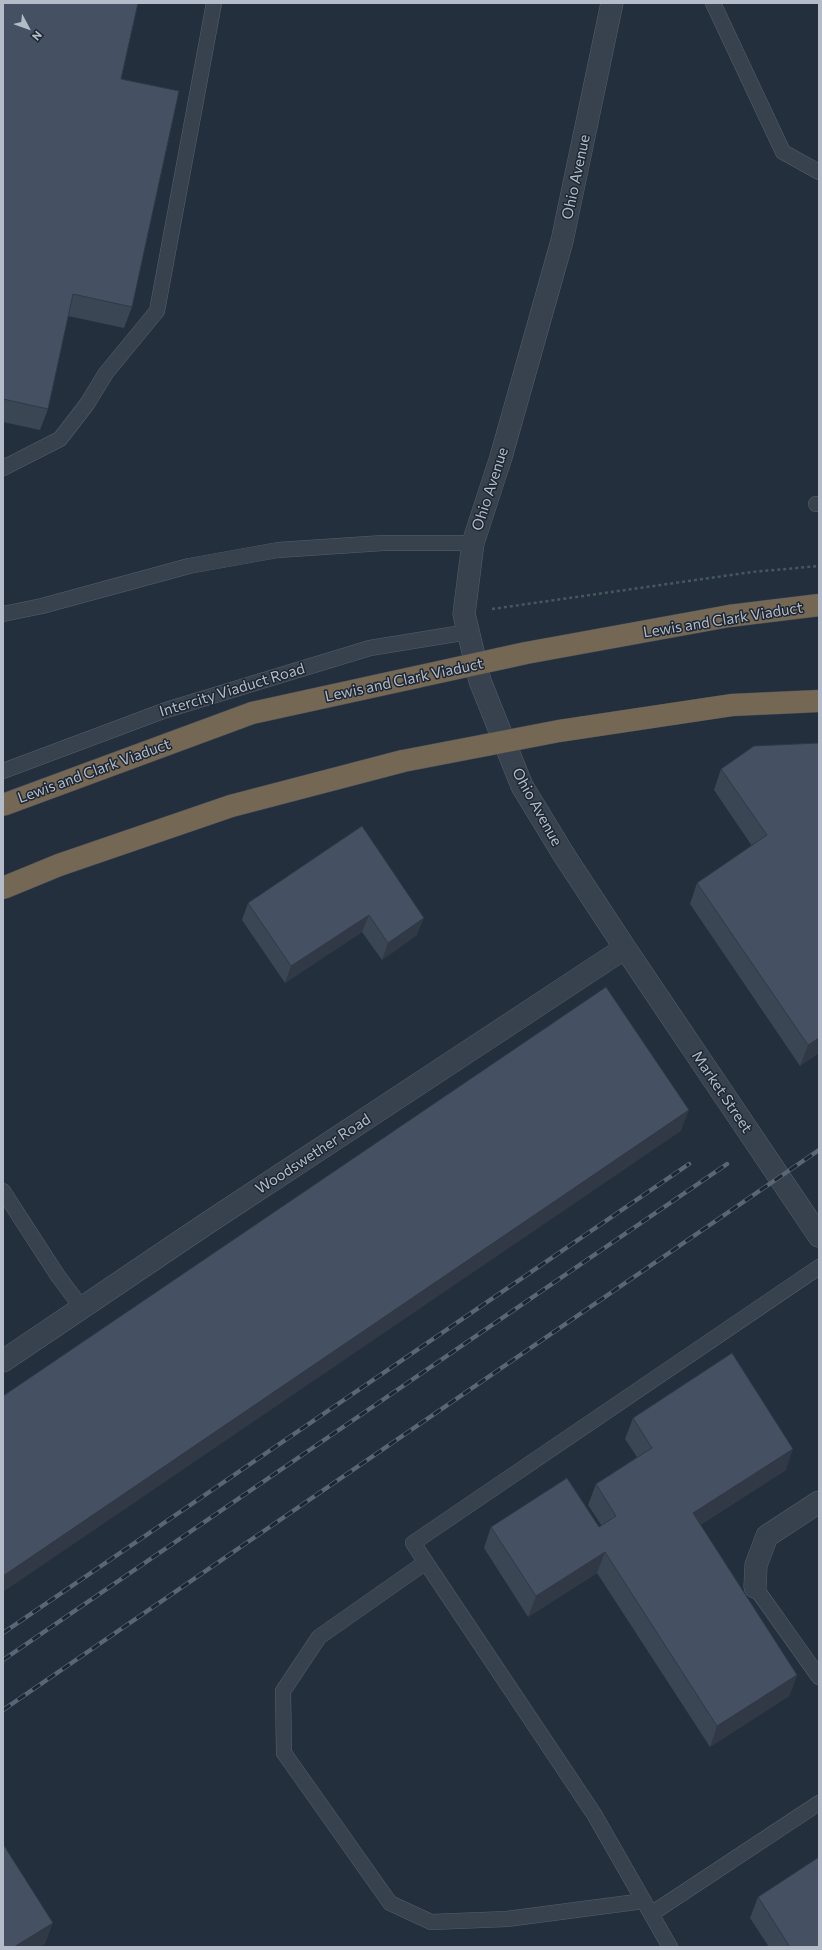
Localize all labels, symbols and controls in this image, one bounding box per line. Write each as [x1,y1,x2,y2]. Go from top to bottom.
north arrow [8,8,48,48]
text: N [30,29,45,44]
street label: Ohio Avenue [558,133,594,221]
street label: Ohio Avenue [468,445,512,533]
street label: Lewis and Clark Viaduct [642,598,804,642]
street label: Lewis and Clark Viaduct [323,654,485,706]
street label: Intercity Viaduct Road [157,659,307,721]
street label: Lewis and Clark Viaduct [15,735,173,807]
street label: Ohio Avenue [508,765,566,849]
street label: Market Street [688,1048,756,1136]
street label: Woodswether Road [252,1110,374,1198]

